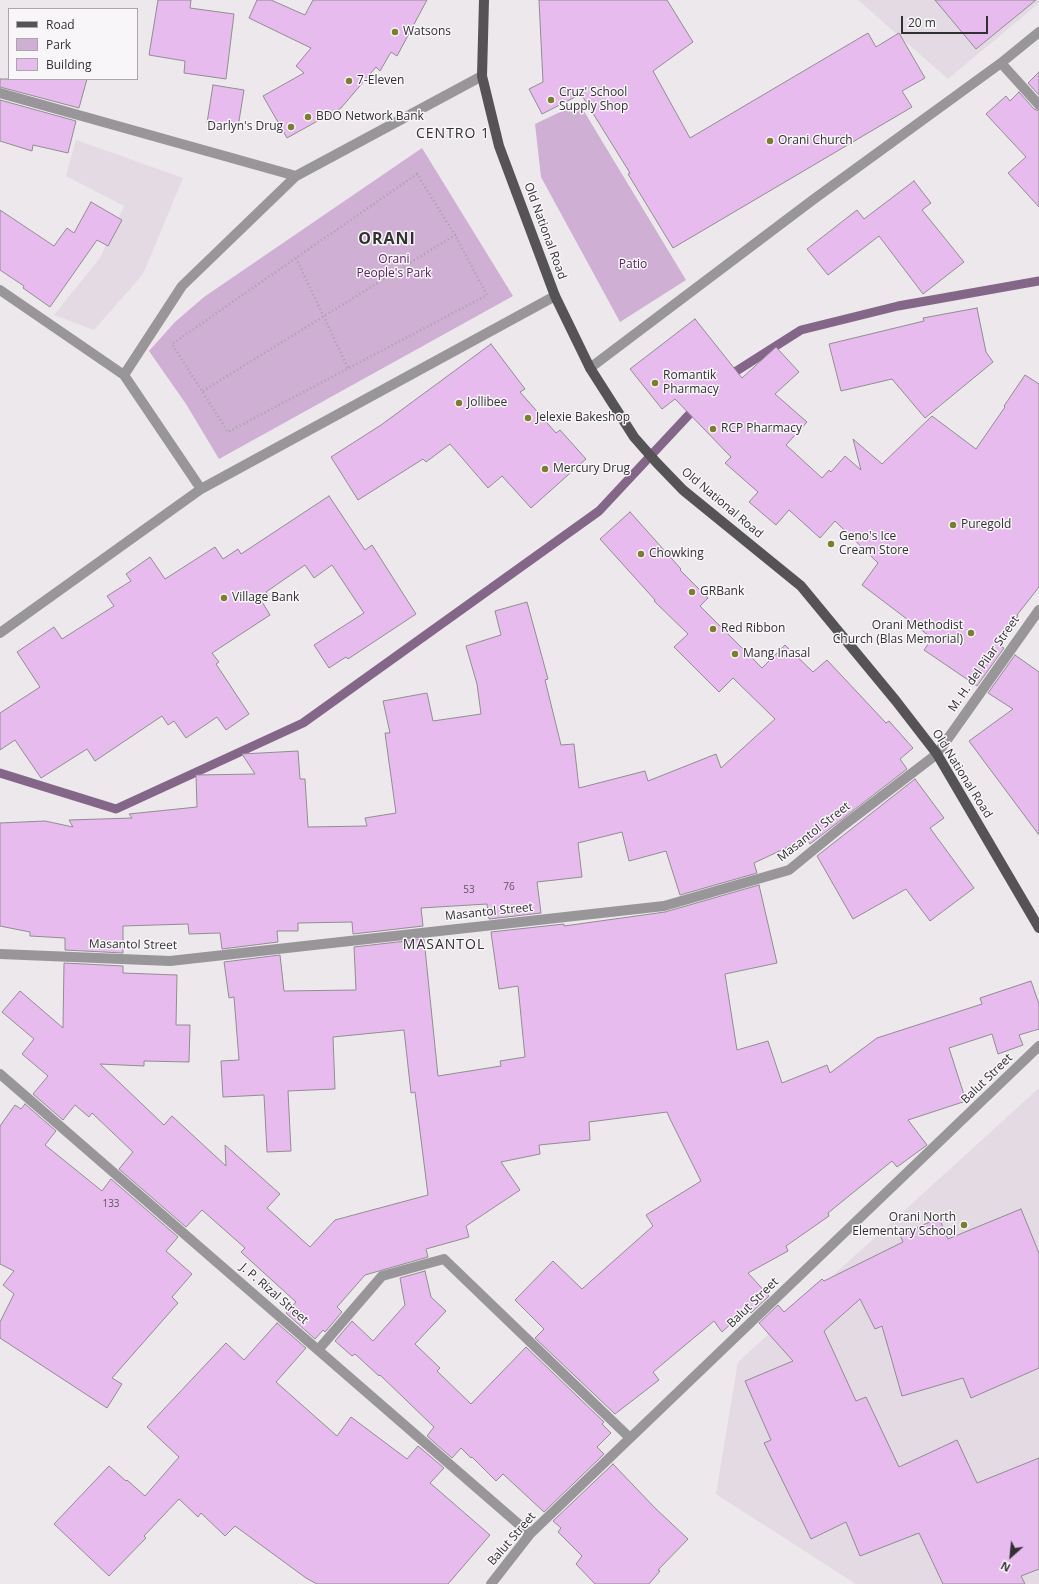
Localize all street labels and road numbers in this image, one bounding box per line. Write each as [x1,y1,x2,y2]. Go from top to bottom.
street label: Old National Road [521,181,569,281]
street label: Old National Road [678,465,766,541]
street label: M. H. del Pilar Street [945,613,1023,715]
street label: Old National Road [929,727,995,821]
street label: Masantol Street [775,799,853,865]
street label: Masantol Street [444,900,534,924]
street label: Masantol Street [89,937,177,953]
street label: Balut Street [958,1051,1016,1107]
street label: J. P. Rizal Street [237,1261,311,1327]
street label: Balut Street [724,1275,782,1331]
street label: Balut Street [485,1509,539,1569]

